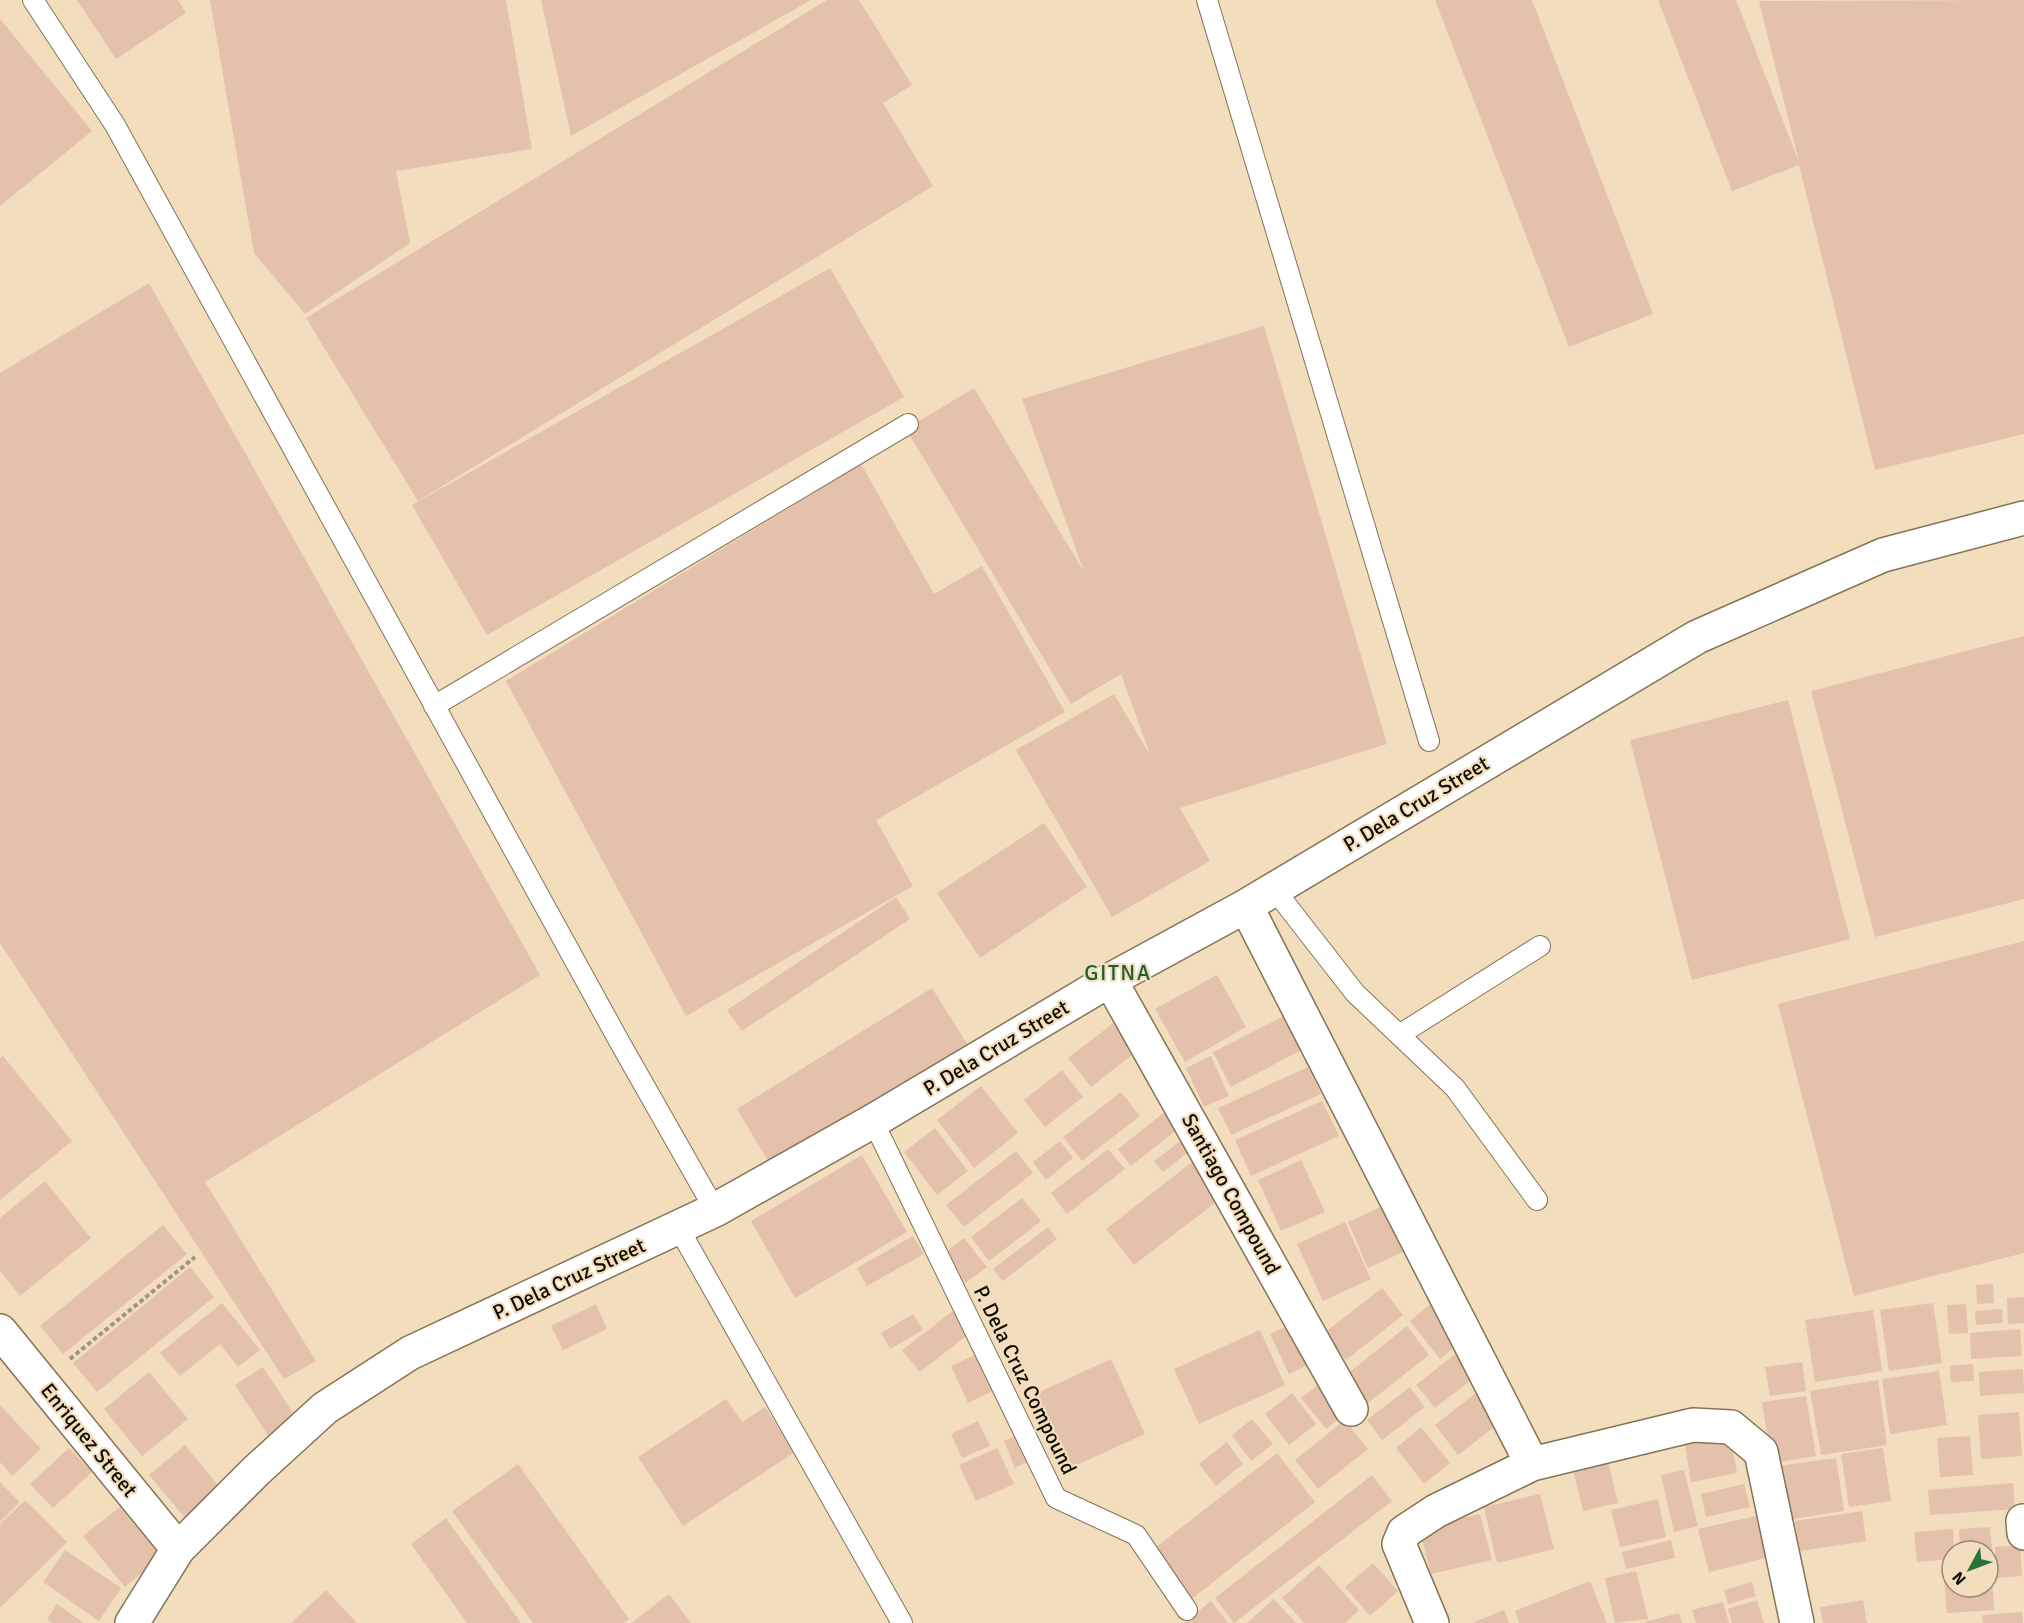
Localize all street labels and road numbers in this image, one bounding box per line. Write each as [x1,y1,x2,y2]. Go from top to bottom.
street label: P. Dela Cruz Street [1338,750,1494,858]
street label: P. Dela Cruz Street [918,994,1074,1102]
street label: Santiago Compound [1176,1109,1286,1279]
street label: P. Dela Cruz Street [489,1232,649,1326]
street label: P. Dela Cruz Compound [968,1281,1082,1479]
street label: Enriquez Street [35,1378,143,1502]

